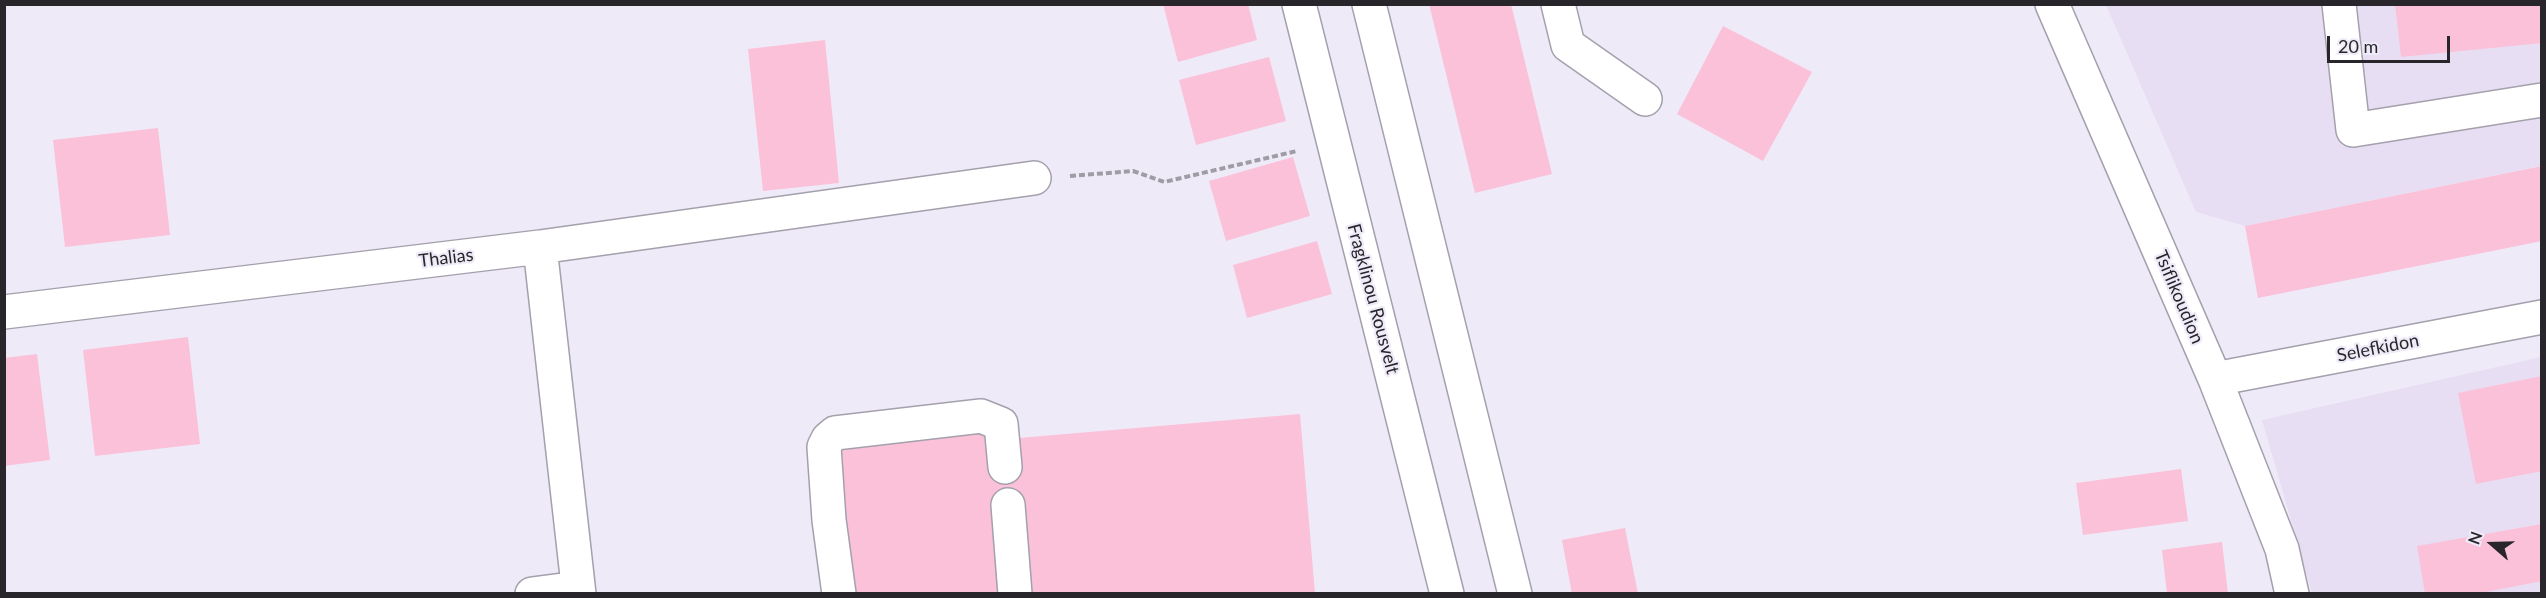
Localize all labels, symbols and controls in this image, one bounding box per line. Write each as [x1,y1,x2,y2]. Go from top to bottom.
scale bar [2330,24,2453,62]
text: 20 m [2338,35,2378,57]
street label: Fragklinou Rousvelt [1343,222,1403,376]
street label: Thalias [418,244,474,272]
street label: Tsiflikoudion [2150,247,2208,347]
street label: Selefkidon [2335,329,2421,367]
north arrow [2462,514,2522,574]
text: N [2464,529,2486,547]

